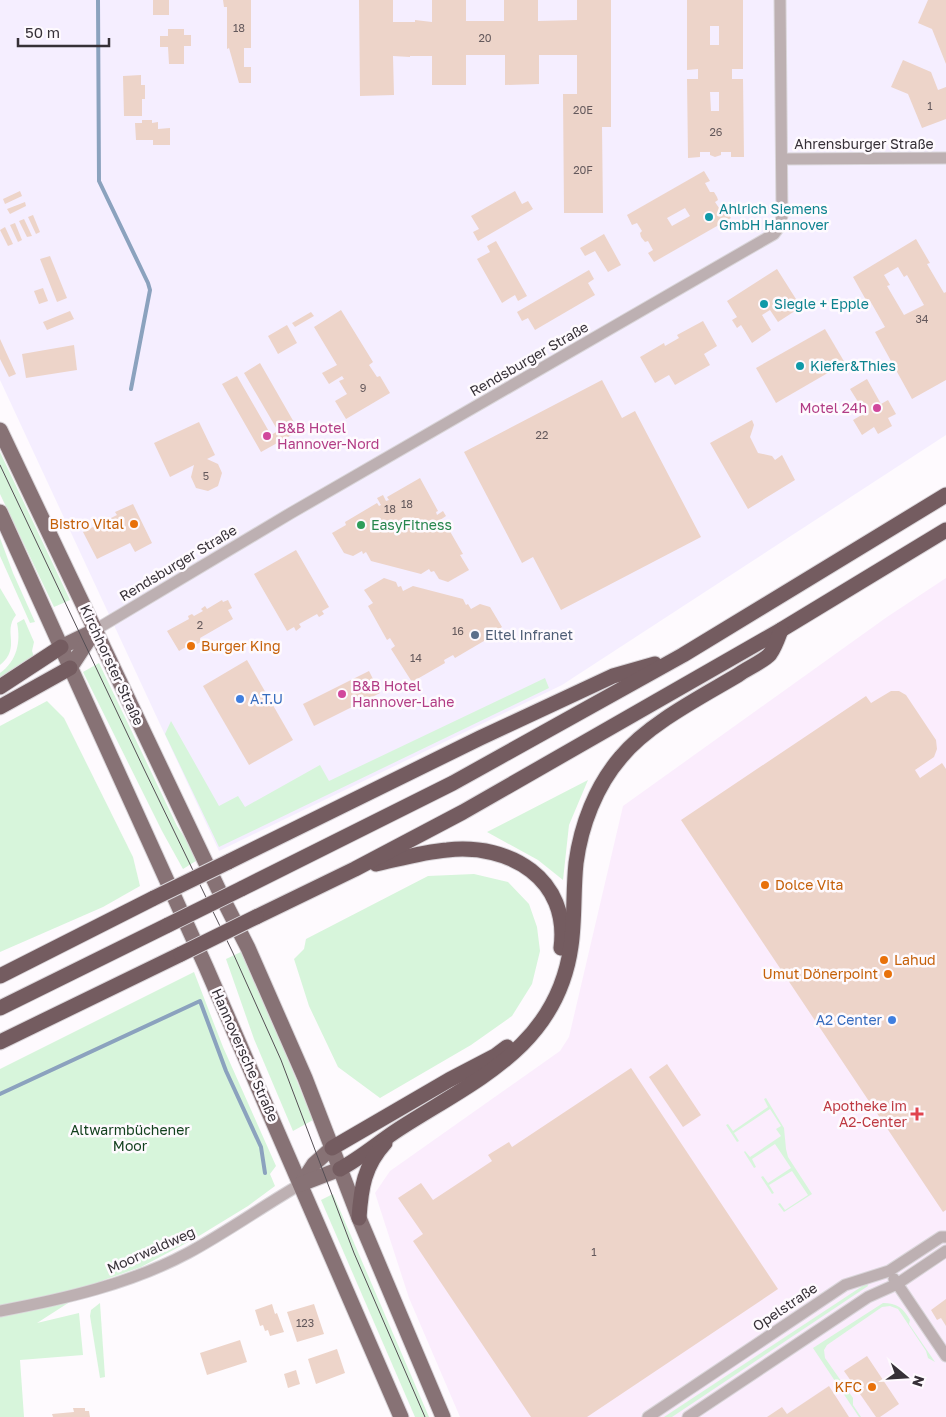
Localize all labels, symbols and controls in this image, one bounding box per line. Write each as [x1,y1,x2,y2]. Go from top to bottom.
scale bar [18,15,109,47]
house number: 18 [233,21,245,34]
text: 50 m [25,23,60,41]
house number: 20 [478,31,492,44]
house number: 1 [927,99,933,112]
house number: 20E [573,103,593,116]
house number: 26 [709,125,723,138]
street label: Ahrensburger Straße [794,135,934,152]
house number: 20F [573,163,593,176]
place label: Ahlrich Siemens GmbH Hannover [719,200,830,233]
marker: Ahlrich Siemens GmbH Hannover [703,211,715,223]
place label: Siegle + Epple [774,295,869,312]
marker: Siegle + Epple [758,298,770,310]
house number: 34 [915,312,929,325]
street label: Rendsburger Straße [466,318,591,399]
place label: Kiefer&Thies [810,357,896,374]
marker: Kiefer&Thies [794,360,806,372]
house number: 9 [360,381,366,394]
place label: Motel 24h [800,399,867,416]
marker: Motel 24h [871,402,883,414]
place label: B&B Hotel Hannover-Nord [277,419,379,452]
house number: 22 [536,428,548,441]
marker: B&B Hotel Hannover-Nord [261,430,273,442]
house number: 5 [203,469,209,482]
house number: 18 [401,497,413,510]
house number: 18 [384,502,396,515]
place label: Bistro Vital [50,515,124,532]
place label: EasyFitness [371,516,452,533]
marker: Bistro Vital [128,518,140,530]
marker: EasyFitness [355,519,367,531]
street label: Rendsburger Straße [116,521,240,604]
street label: Kirchhorster Straße [77,602,148,728]
house number: 2 [197,618,203,631]
house number: 16 [452,624,464,637]
place label: Eltel Infranet [485,626,573,643]
marker: Eltel Infranet [469,629,481,641]
place label: Burger King [201,637,281,654]
marker: Burger King [185,640,197,652]
house number: 14 [410,651,422,664]
place label: B&B Hotel Hannover-Lahe [352,677,454,710]
marker: B&B Hotel Hannover-Lahe [336,688,348,700]
place label: A.T.U [250,690,283,707]
marker: A.T.U [234,693,246,705]
place label: Dolce Vita [775,876,843,893]
marker: Dolce Vita [759,879,771,891]
place label: Lahud [894,951,936,968]
marker: Lahud [878,954,890,966]
place label: Umut Dönerpoint [763,965,878,982]
marker: Umut Dönerpoint [882,968,894,980]
street label: Hannoversche Straße [208,986,283,1124]
place label: A2 Center [816,1011,883,1028]
marker: A2 Center [886,1014,898,1026]
place label: Apotheke im A2-Center [823,1097,908,1130]
marker: Apotheke im A2-Center [911,1108,923,1120]
park label: Altwarmbüchener Moor [70,1121,190,1154]
street label: Moorwaldweg [104,1223,197,1277]
house number: 1 [591,1245,597,1258]
street label: Opelstraße [749,1279,820,1334]
house number: 123 [296,1316,314,1329]
north arrow [881,1352,931,1402]
text: N [909,1373,929,1389]
place label: KFC [835,1378,862,1395]
marker: KFC [866,1381,878,1393]

